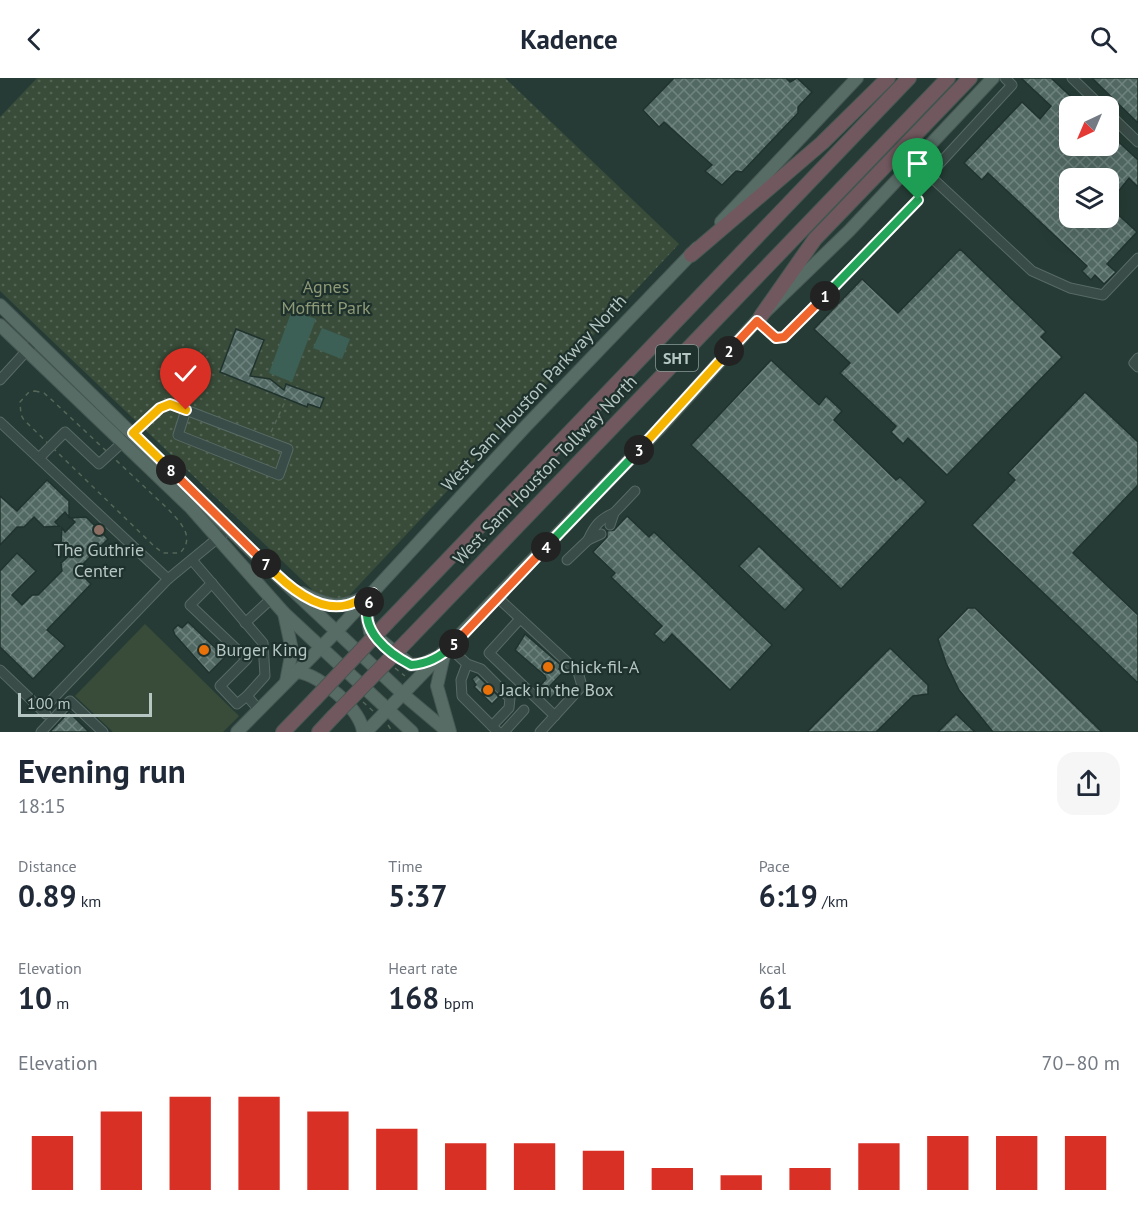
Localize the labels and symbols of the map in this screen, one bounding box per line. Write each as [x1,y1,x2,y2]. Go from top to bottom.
north arrow [1059,96,1119,156]
pin [892,138,943,200]
park label: Agnes Moffitt Park [281,275,371,319]
pin: 1 [810,281,840,311]
street label: West Sam Houston Parkway North [436,289,631,496]
pin: 2 [714,336,744,366]
road number: SHT [656,345,698,371]
pin [160,348,211,410]
street label: West Sam Houston Tollway North [448,370,642,569]
pin: 3 [624,435,654,465]
pin: 8 [156,455,186,485]
marker: The Guthrie Center [92,523,106,537]
pin: 4 [531,532,561,562]
place label: The Guthrie Center [54,538,144,582]
pin: 7 [251,549,281,579]
pin: 6 [354,587,384,617]
pin: 5 [439,629,469,659]
place label: Burger King [216,638,307,661]
marker: Burger King [197,643,211,657]
place label: Chick-fil-A [560,655,640,678]
marker: Chick-fil-A [541,660,555,674]
place label: Jack in the Box [499,678,614,701]
marker: Jack in the Box [481,683,495,697]
scale bar [18,690,152,718]

